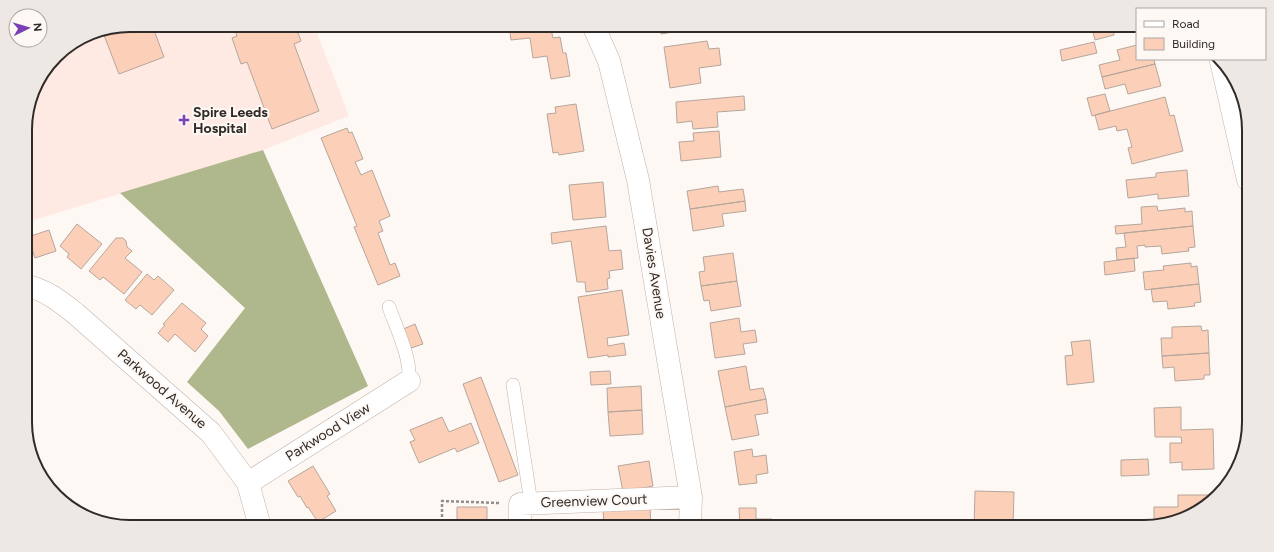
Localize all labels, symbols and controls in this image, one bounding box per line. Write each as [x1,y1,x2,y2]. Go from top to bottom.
north arrow [8,8,48,48]
legend [1136,8,1266,60]
text: Road [1172,17,1200,31]
text: N [31,22,44,32]
text: Building [1172,37,1215,51]
place label: Spire Leeds Hospital [193,104,268,137]
marker: Spire Leeds Hospital [178,114,190,126]
street label: Davies Avenue [638,226,670,320]
street label: Parkwood Avenue [114,346,210,433]
street label: Parkwood View [282,399,374,465]
street label: Greenview Court [540,491,648,511]

